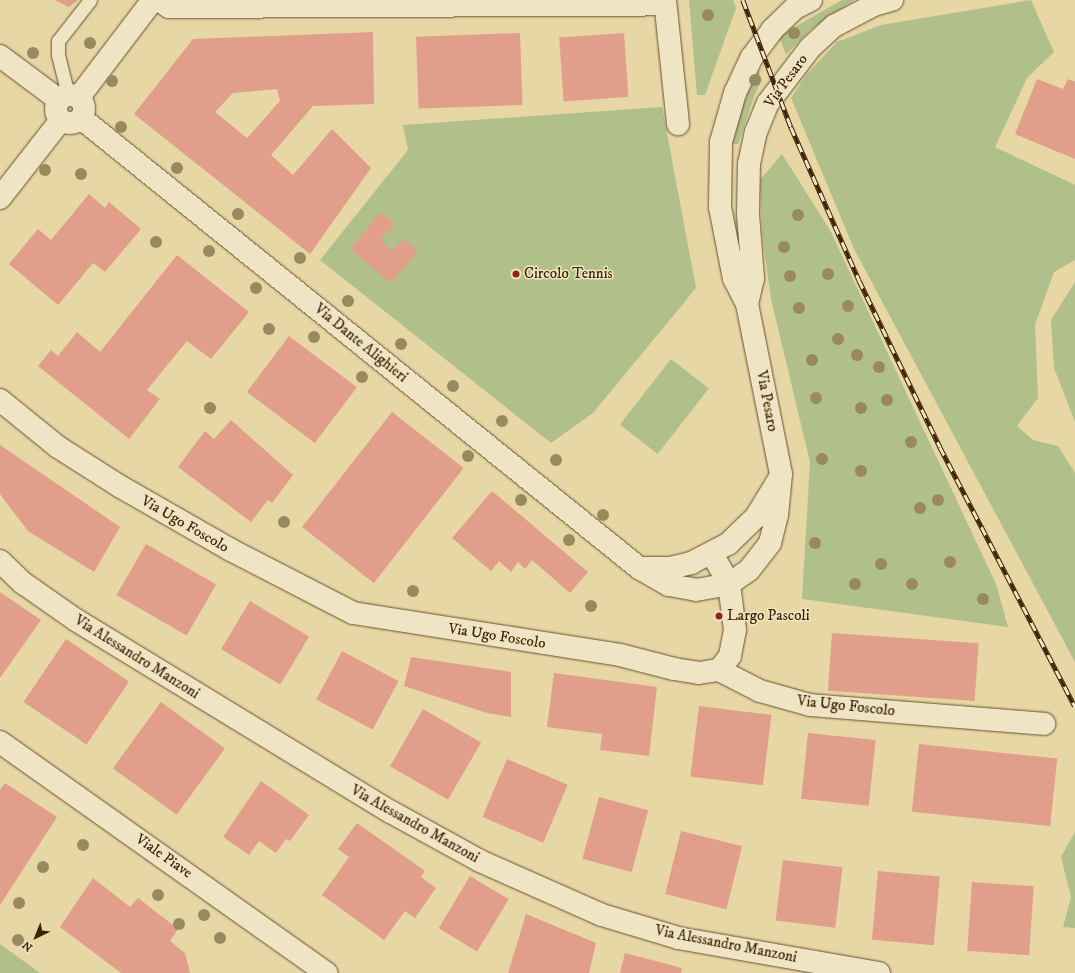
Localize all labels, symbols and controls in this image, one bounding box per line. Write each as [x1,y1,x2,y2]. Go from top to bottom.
street label: Via Pesaro [761,51,811,111]
place label: Circolo Tennis [524,265,613,283]
marker: Circolo Tennis [511,269,521,279]
street label: Via Dante Alighieri [311,300,411,386]
street label: Via Pesaro [752,369,782,433]
street label: Via Ugo Foscolo [138,492,232,556]
place label: Largo Pascoli [727,607,810,625]
street label: Via Alessandro Manzoni [71,611,203,703]
marker: Largo Pascoli [714,611,724,621]
street label: Via Ugo Foscolo [447,619,547,653]
street label: Via Ugo Foscolo [796,692,896,720]
street label: Via Alessandro Manzoni [348,781,482,867]
street label: Viale Piave [132,830,196,882]
north arrow [16,917,56,957]
street label: Via Alessandro Manzoni [653,921,799,967]
text: N [20,938,36,954]

